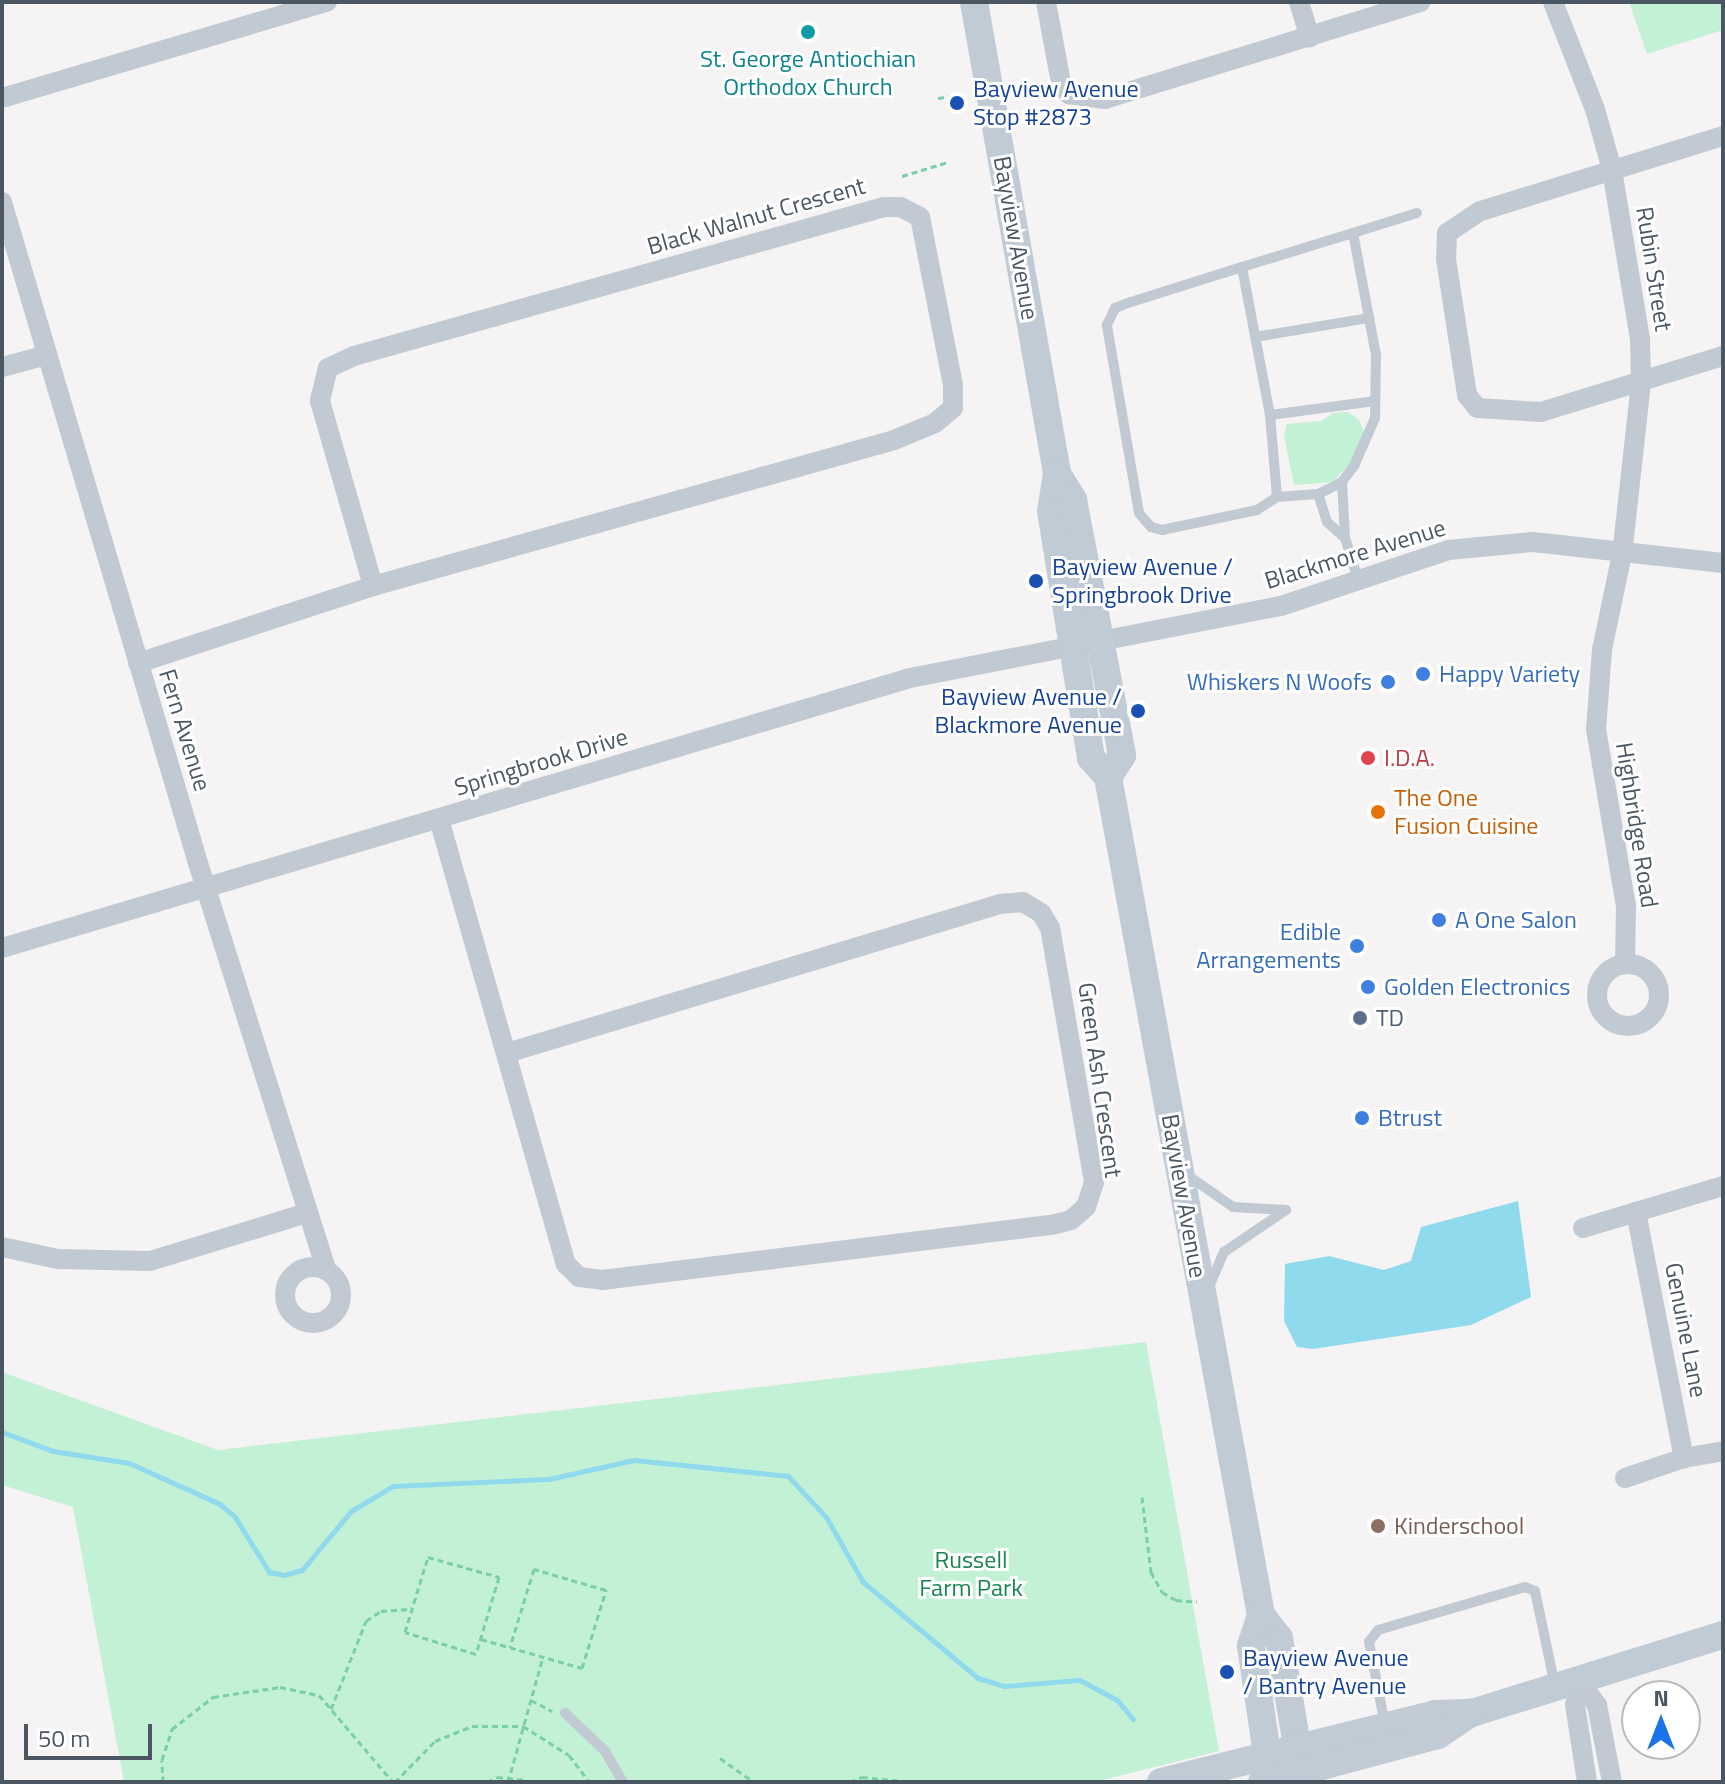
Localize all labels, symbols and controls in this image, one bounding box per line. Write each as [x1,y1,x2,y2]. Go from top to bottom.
marker: St. George Antiochian Orthodox Church [799,23,817,41]
place label: St. George Antiochian Orthodox Church [700,45,916,101]
place label: Bayview Avenue Stop #2873 [973,75,1139,131]
marker: Bayview Avenue Stop #2873 [948,94,966,112]
street label: Bayview Avenue [987,154,1045,322]
street label: Black Walnut Crescent [644,171,868,261]
street label: Rubin Street [1630,205,1678,333]
street label: Blackmore Avenue [1261,513,1449,595]
place label: Bayview Avenue / Springbrook Drive [1052,553,1233,609]
marker: Bayview Avenue / Springbrook Drive [1027,572,1045,590]
place label: Happy Variety [1439,660,1580,688]
marker: Happy Variety [1414,665,1432,683]
street label: Fern Avenue [153,666,217,794]
place label: Whiskers N Woofs [1187,668,1372,696]
marker: Whiskers N Woofs [1379,673,1397,691]
place label: Bayview Avenue / Blackmore Avenue [934,683,1122,739]
marker: Bayview Avenue / Blackmore Avenue [1129,702,1147,720]
street label: Springbrook Drive [451,722,631,802]
street label: Highbridge Road [1610,740,1664,910]
place label: I.D.A. [1384,744,1435,772]
marker: I.D.A. [1359,749,1377,767]
place label: The One Fusion Cuisine [1394,784,1538,840]
marker: The One Fusion Cuisine [1369,803,1387,821]
place label: A One Salon [1455,906,1577,934]
marker: A One Salon [1430,911,1448,929]
place label: Edible Arrangements [1196,918,1341,974]
marker: Edible Arrangements [1348,937,1366,955]
place label: Golden Electronics [1384,973,1570,1001]
marker: Golden Electronics [1359,978,1377,996]
street label: Green Ash Crescent [1072,981,1128,1179]
place label: TD [1376,1004,1404,1032]
marker: TD [1351,1009,1369,1027]
place label: Btrust [1378,1104,1442,1132]
marker: Btrust [1353,1109,1371,1127]
street label: Bayview Avenue [1155,1112,1213,1280]
street label: Genuine Lane [1659,1260,1713,1400]
place label: Kinderschool [1394,1512,1524,1540]
marker: Kinderschool [1369,1517,1387,1535]
park label: Russell Farm Park [919,1546,1023,1602]
place label: Bayview Avenue / Bantry Avenue [1243,1644,1409,1700]
marker: Bayview Avenue / Bantry Avenue [1218,1663,1236,1681]
north arrow [1621,1680,1701,1760]
text: N [1653,1681,1669,1715]
scale bar [28,1708,156,1758]
text: 50 m [38,1720,90,1756]

